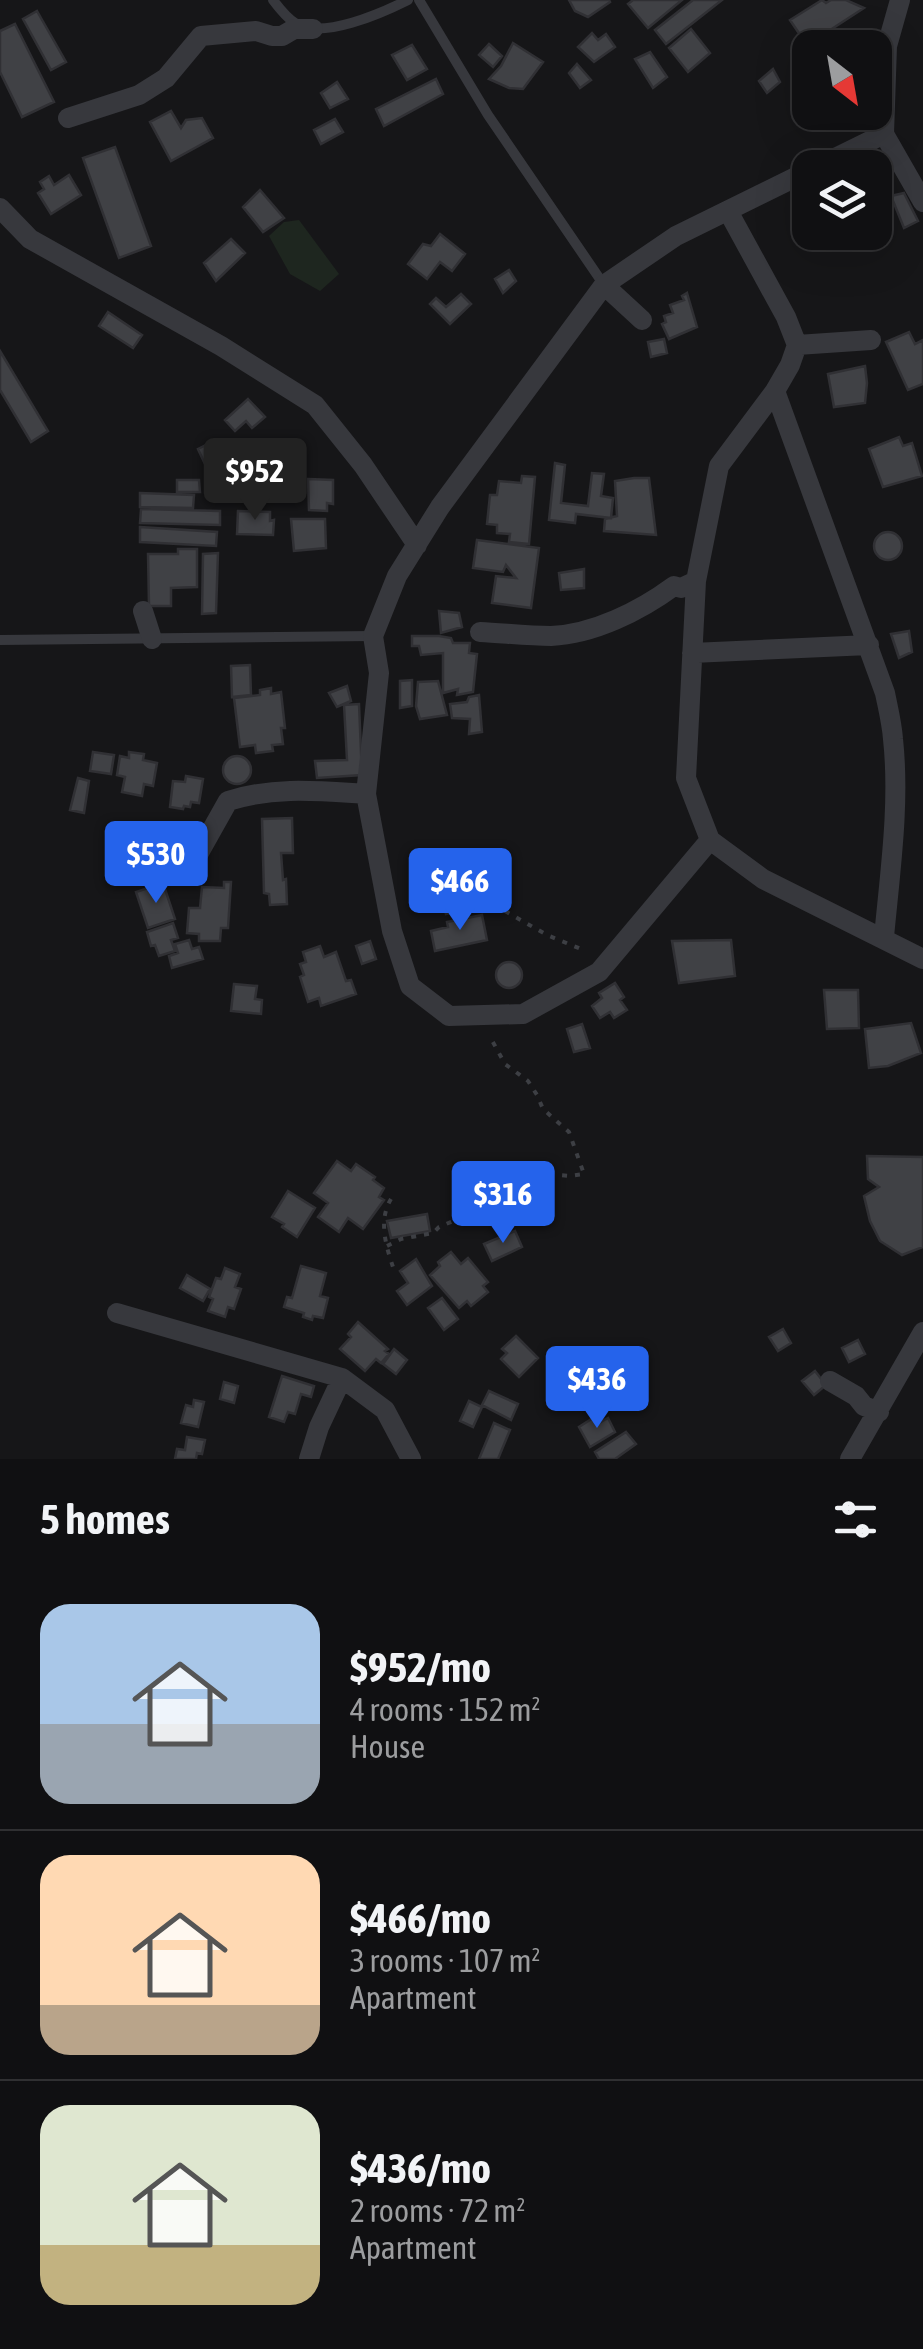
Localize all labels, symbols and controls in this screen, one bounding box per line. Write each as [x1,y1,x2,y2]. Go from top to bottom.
north arrow [792,30,892,130]
map controls [792,30,892,250]
button: layers [792,150,892,250]
pin: $952 [196,438,314,523]
text: $952 [226,452,284,489]
pin: $530 [97,821,215,906]
text: $530 [127,835,185,872]
pin: $466 [401,848,519,933]
text: $466 [431,862,489,899]
pin: $316 [444,1161,562,1246]
text: $316 [474,1175,532,1212]
pin: $436 [538,1346,656,1431]
text: $436 [568,1360,626,1397]
icon: filters [828,1492,883,1547]
text: 5 homes [40,1495,170,1543]
text: $952/mo [350,1643,491,1691]
icon: home [120,1644,240,1764]
text: 4 rooms · 152 m² [350,1691,540,1728]
text: House [350,1728,425,1765]
text: $466/mo [350,1894,491,1942]
icon: home [120,1895,240,2015]
text: 3 rooms · 107 m² [350,1942,540,1979]
text: Apartment [350,1979,476,2016]
text: $436/mo [350,2144,491,2192]
icon: home [120,2145,240,2265]
text: 2 rooms · 72 m² [350,2192,525,2229]
text: Apartment [350,2229,476,2266]

